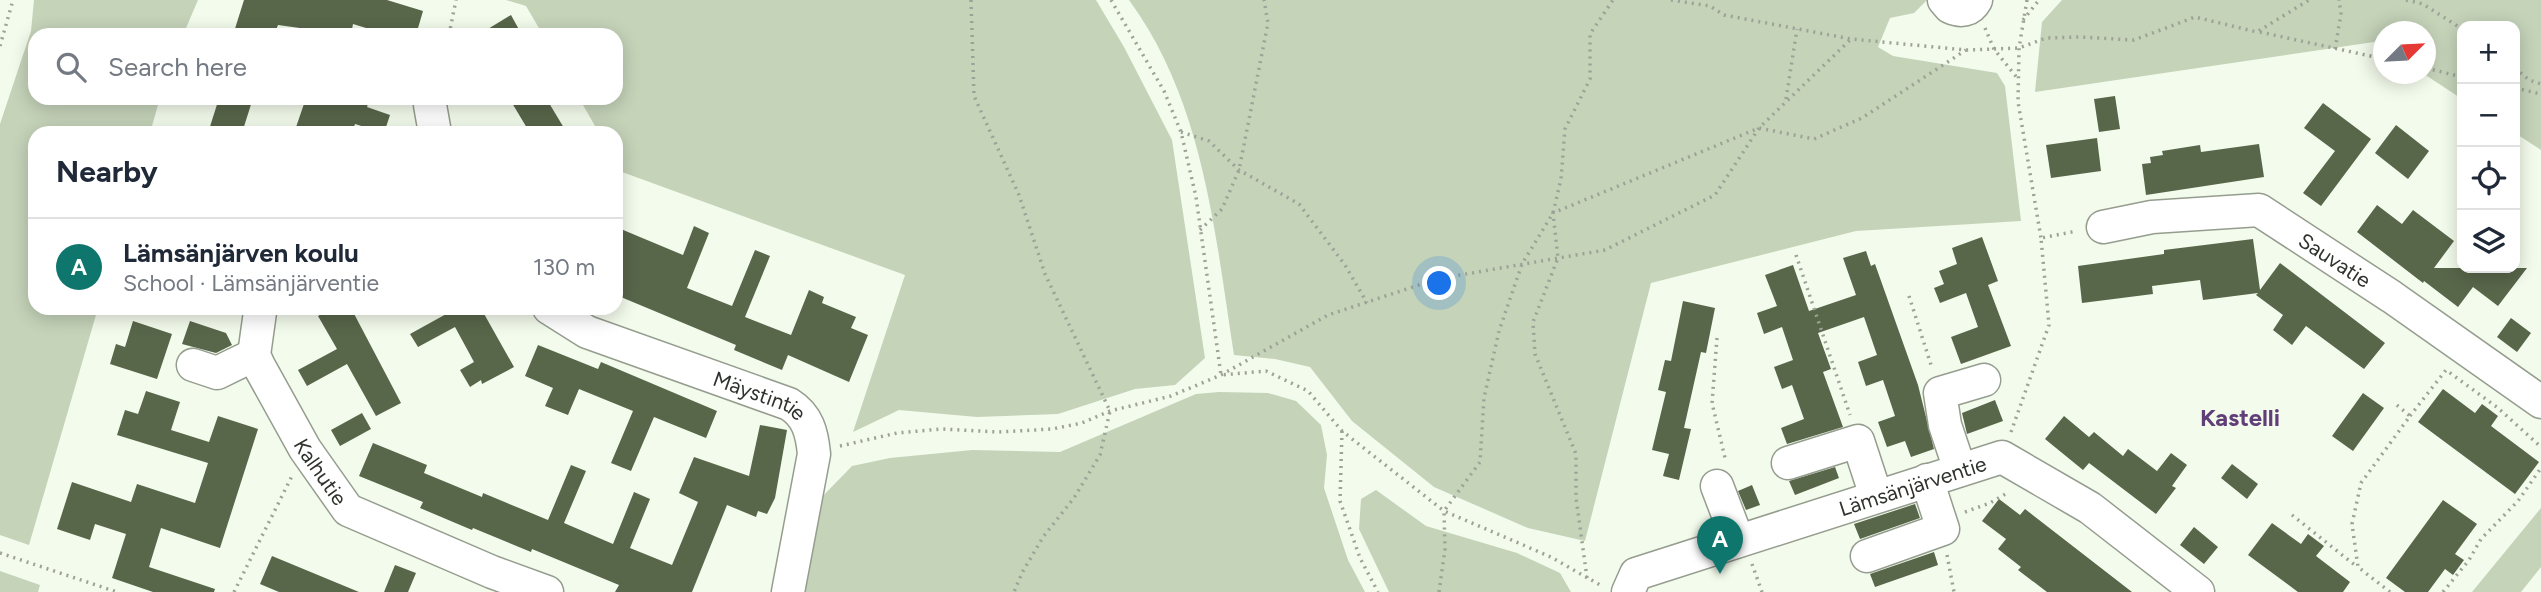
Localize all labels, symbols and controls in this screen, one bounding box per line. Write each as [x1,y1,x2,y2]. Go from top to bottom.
north arrow [2373,21,2436,84]
map controls [2457,21,2520,273]
button: + [2457,21,2520,84]
search box [28,28,623,105]
icon: search [52,48,90,86]
text: Search here [108,51,247,83]
button: − [2457,84,2520,147]
button: locate [2457,147,2520,210]
text: Nearby [56,153,158,190]
button: layers [2457,210,2520,273]
street label: Sauvatie [2294,227,2376,292]
text: Lämsänjärven koulu [123,237,359,269]
text: A [71,253,87,281]
text: 130 m [533,253,595,281]
your location [1422,266,1456,300]
text: School · Lämsänjärventie [123,269,379,297]
street label: Mäystintie [710,366,812,425]
district label: Kastelli [2200,403,2280,432]
street label: Kalhutie [289,434,353,510]
street label: Lämsänjärventie [1836,450,1989,521]
pin: A [1697,516,1743,574]

